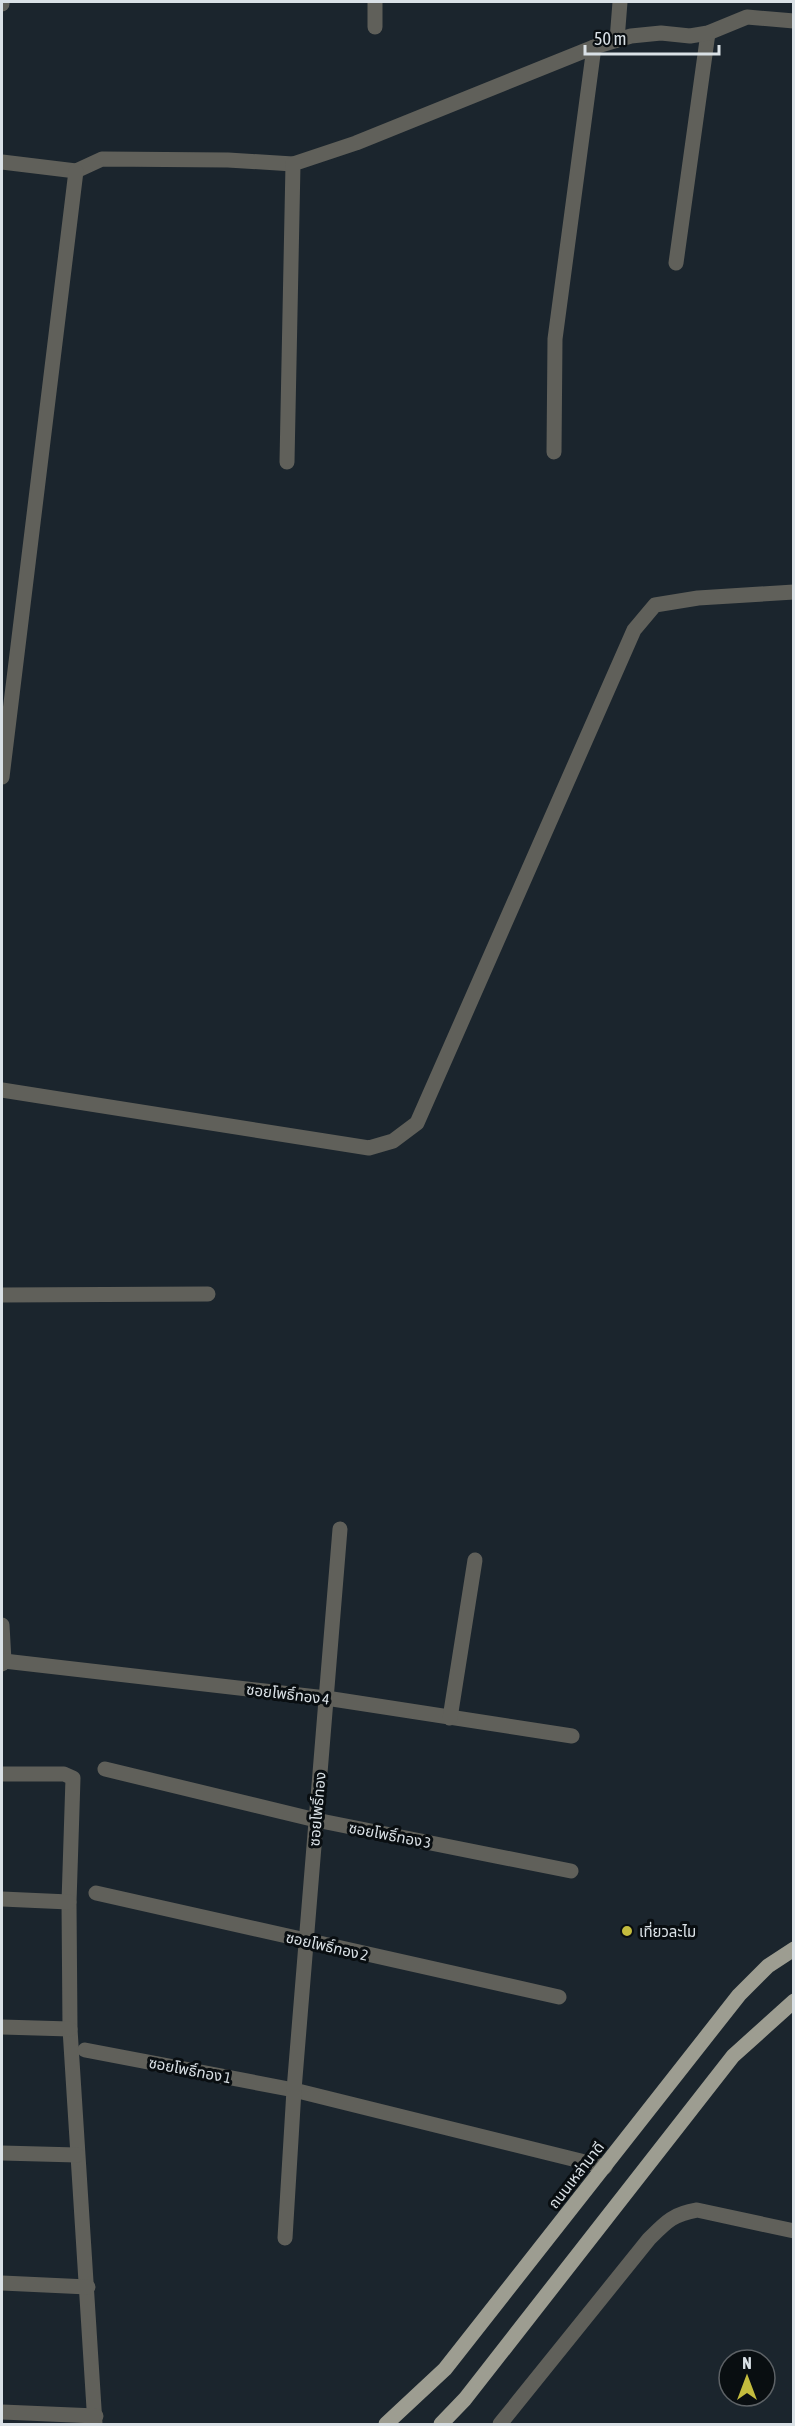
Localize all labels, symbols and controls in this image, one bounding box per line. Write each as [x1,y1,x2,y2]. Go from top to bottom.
scale bar [585,18,718,56]
text: 50 m [594,28,626,49]
street label: ซอยโพธิ์ทอง 4 [245,1680,331,1708]
street label: ซอยโพธิ์ทอง [305,1771,329,1847]
street label: ซอยโพธิ์ทอง 3 [347,1819,433,1851]
place label: เที่ยวละไม [639,1921,696,1940]
marker: เที่ยวละไม [620,1924,634,1938]
street label: ซอยโพธิ์ทอง 2 [284,1928,370,1964]
street label: ซอยโพธิ์ทอง 1 [147,2054,233,2086]
street label: ถนนเหล่านาดี [545,2138,607,2212]
north arrow [717,2348,777,2408]
text: N [742,2354,752,2372]

